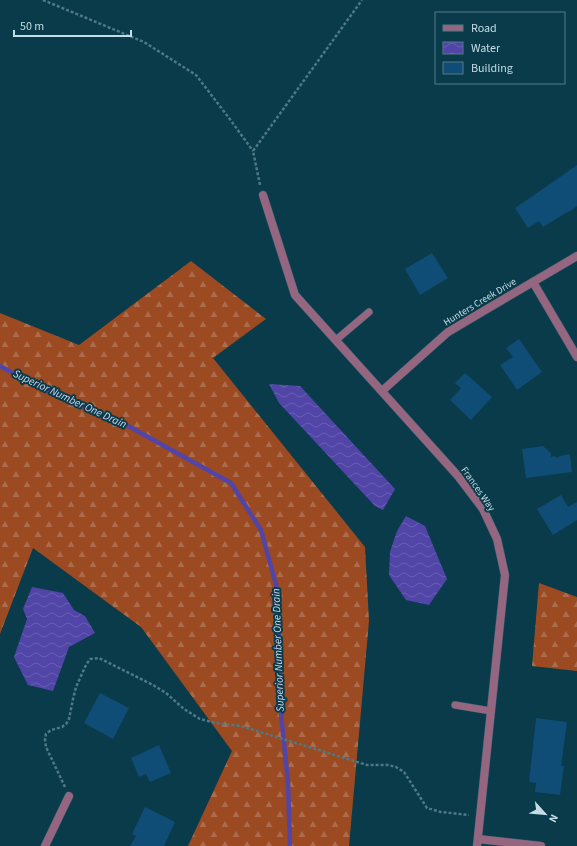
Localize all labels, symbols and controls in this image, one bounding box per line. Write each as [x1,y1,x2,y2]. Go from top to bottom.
scale bar [14,12,131,38]
legend [435,12,565,84]
text: 50 m [20,18,44,35]
text: Road [471,20,497,37]
text: Water [471,40,501,57]
text: Building [471,60,513,77]
street label: Hunters Creek Drive [441,275,519,329]
water label: Superior Number One Drain [11,366,129,432]
street label: Frances Way [458,464,499,514]
water label: Superior Number One Drain [268,588,288,712]
north arrow [525,794,565,834]
text: N [545,812,562,825]

